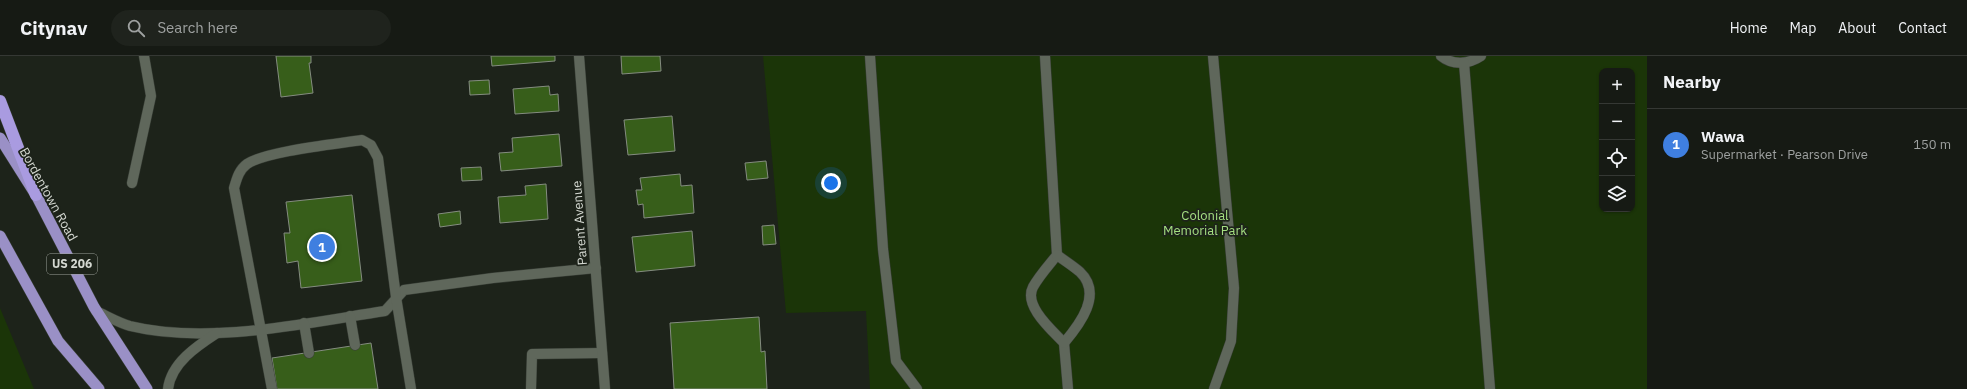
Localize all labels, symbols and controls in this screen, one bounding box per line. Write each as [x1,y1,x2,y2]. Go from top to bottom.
search box [111,10,391,46]
text: Citynav [20,16,87,40]
icon: search [125,17,147,39]
text: Search here [157,18,238,37]
text: Home [1730,19,1767,37]
text: Map [1789,19,1816,37]
text: About [1838,19,1876,37]
text: Contact [1898,19,1947,37]
map controls [1599,68,1635,212]
button: + [1599,68,1635,104]
text: Nearby [1663,71,1721,93]
button: − [1599,104,1635,140]
text: Wawa [1701,127,1745,146]
text: 1 [1672,136,1680,153]
text: 150 m [1913,136,1951,153]
button: locate [1599,140,1635,176]
street label: Bordentown Road [16,144,81,244]
text: Supermarket · Pearson Drive [1701,146,1868,163]
your location [821,173,841,193]
button: layers [1599,176,1635,212]
street label: Parent Avenue [568,180,591,266]
park label: Colonial Memorial Park [1163,207,1247,239]
pin: 1 [309,232,335,262]
road number: US 206 [47,254,97,274]

